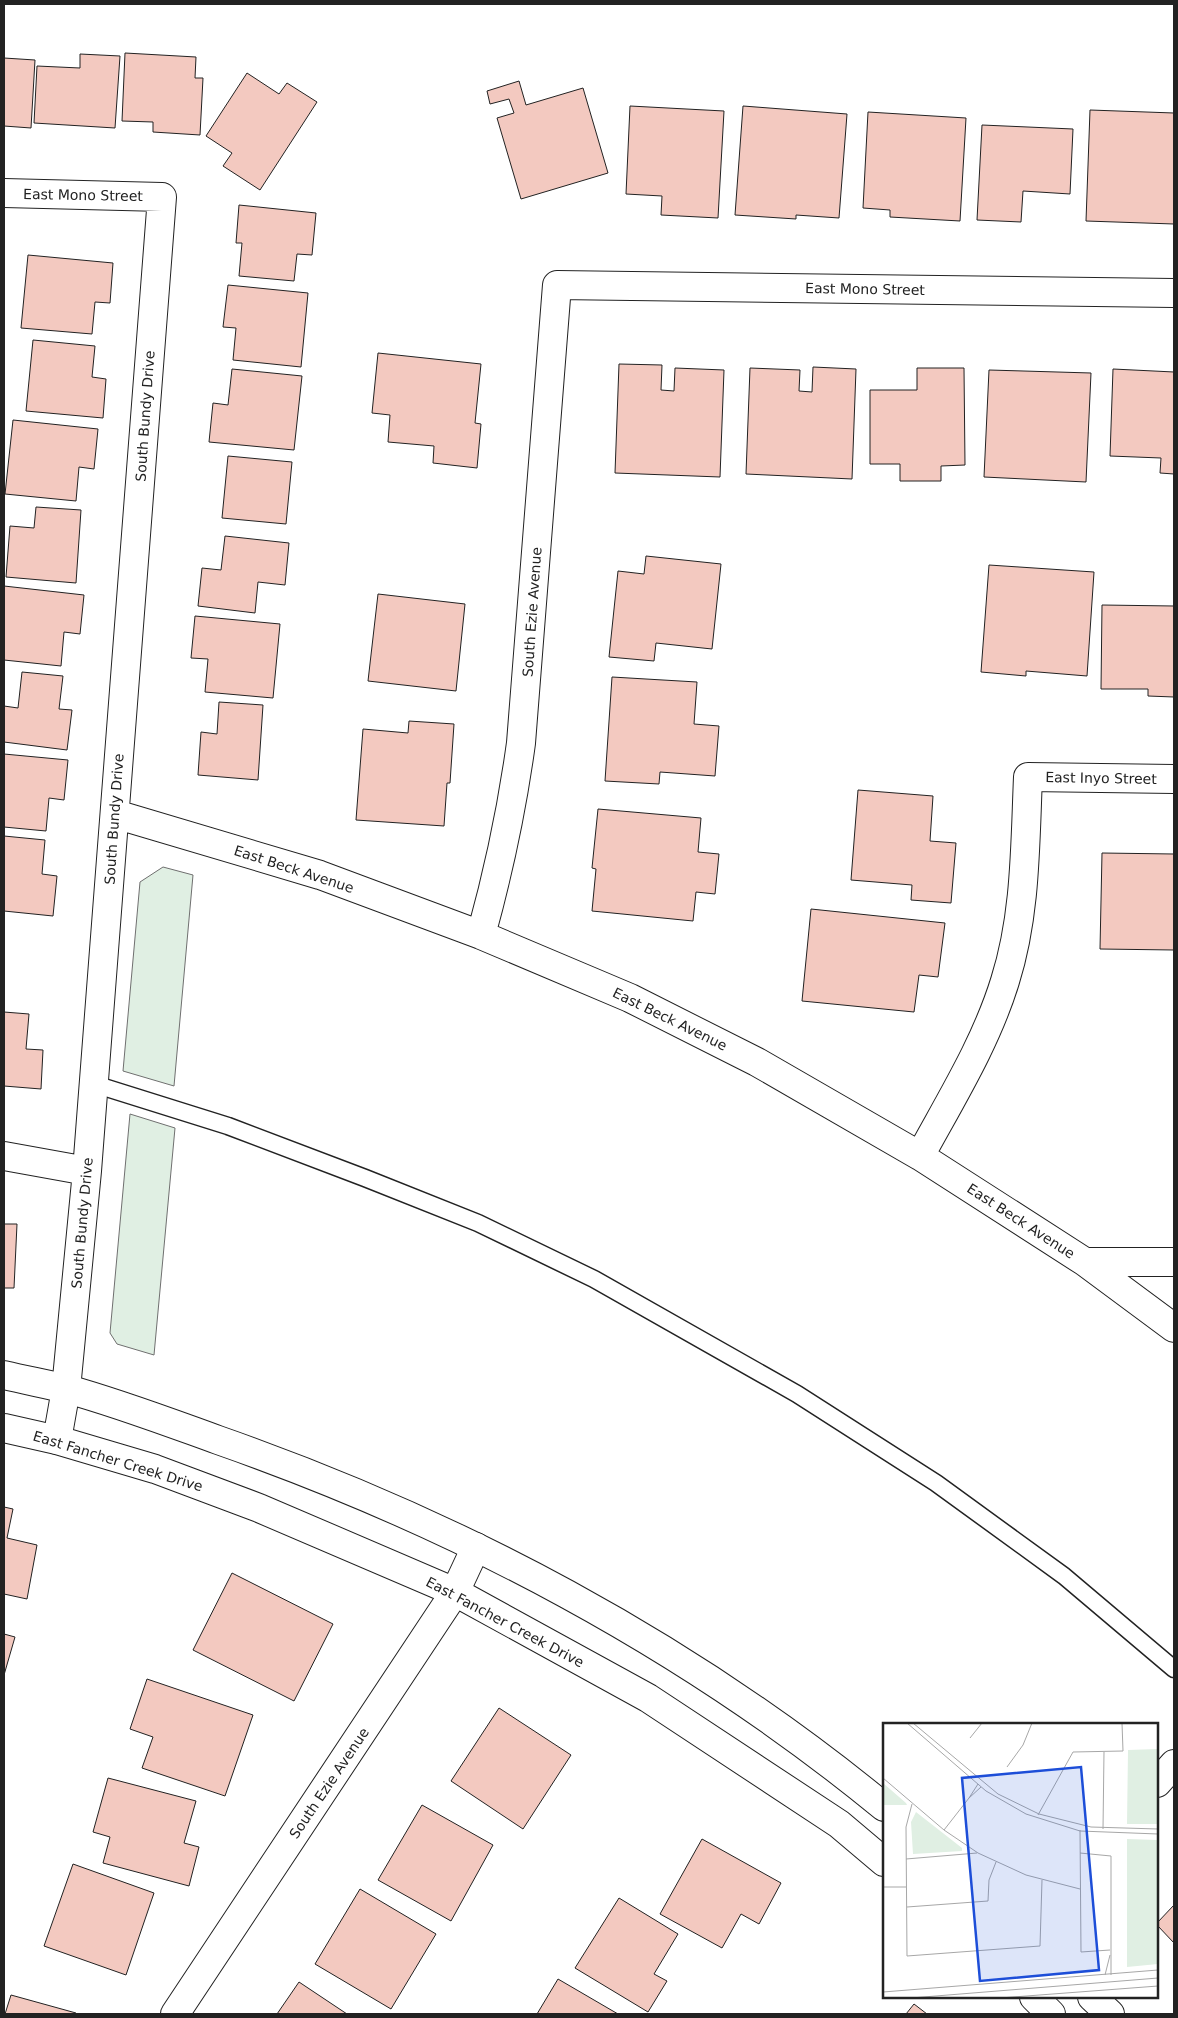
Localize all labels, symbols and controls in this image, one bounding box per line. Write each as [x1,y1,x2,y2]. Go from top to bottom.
street label: East Mono Street [23,186,144,204]
street label: East Mono Street [805,280,926,298]
street label: South Bundy Drive [132,350,158,482]
street label: South Ezie Avenue [519,546,545,678]
street label: South Bundy Drive [101,753,127,885]
street label: East Inyo Street [1045,769,1157,787]
street label: East Beck Avenue [232,842,356,896]
street label: East Beck Avenue [610,984,730,1054]
street label: South Bundy Drive [68,1157,96,1289]
street label: East Beck Avenue [964,1180,1078,1262]
street label: East Fancher Creek Drive [31,1428,205,1494]
street label: East Fancher Creek Drive [423,1573,587,1671]
inset map [883,1723,1158,1998]
street label: South Ezie Avenue [286,1725,372,1841]

